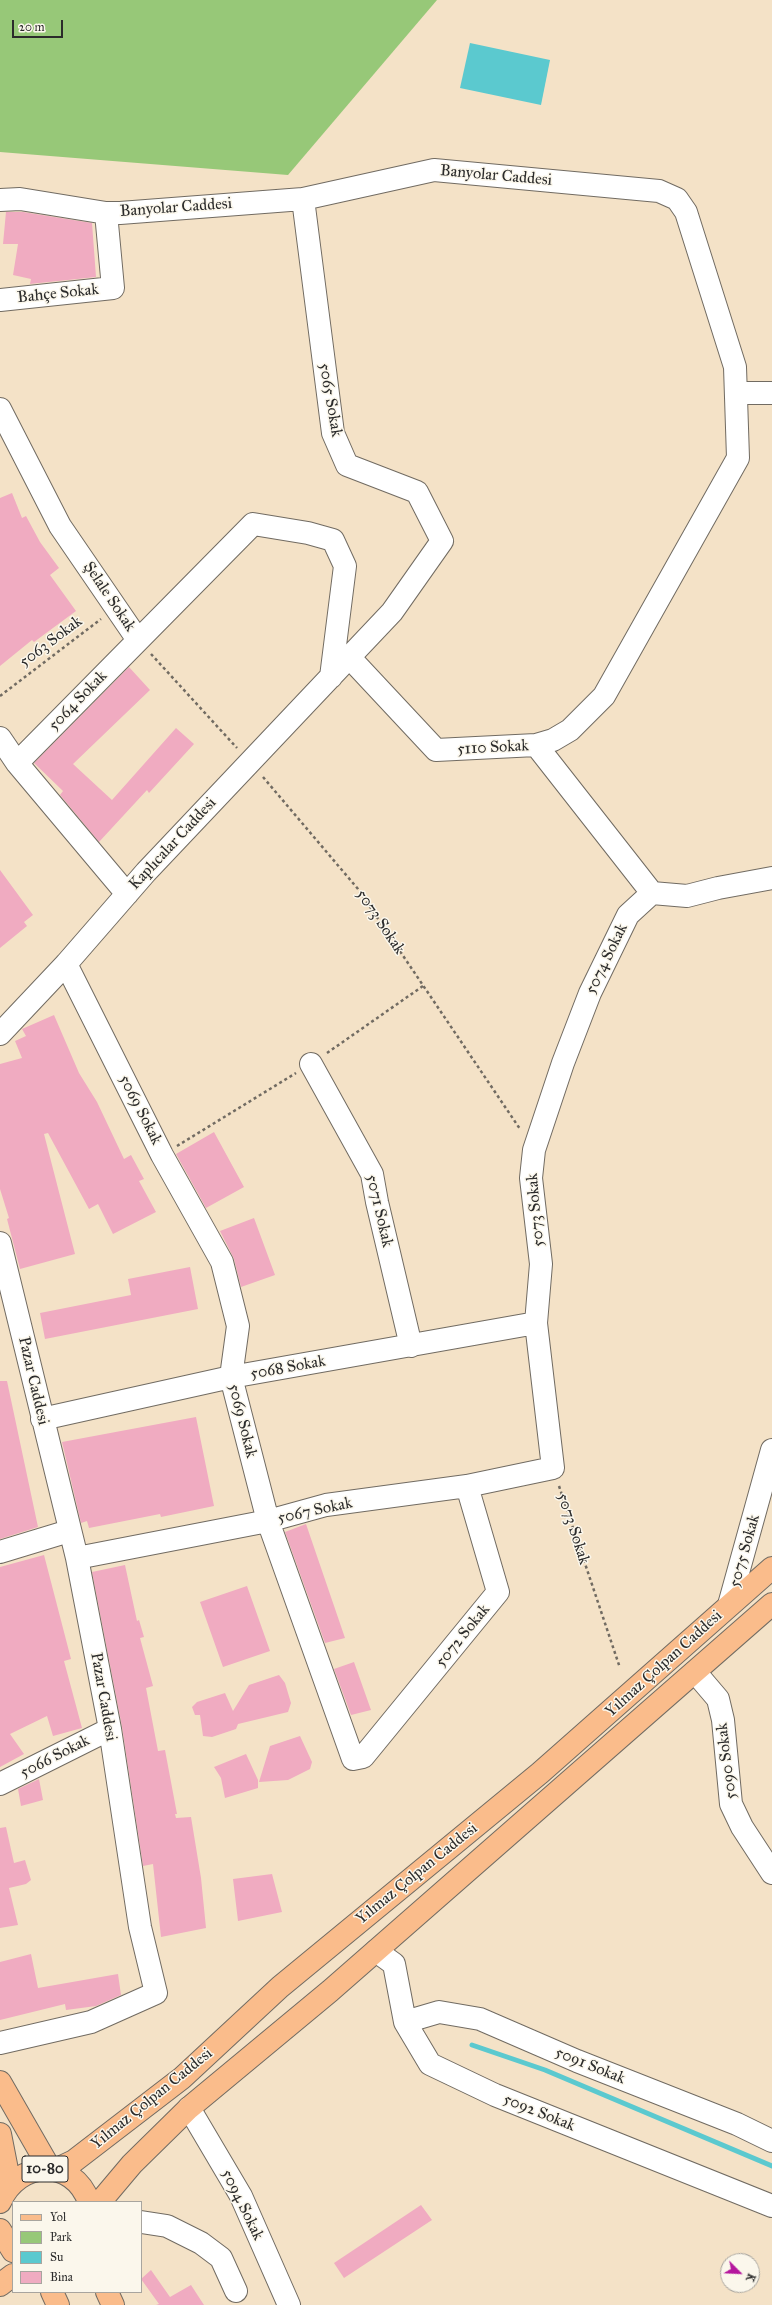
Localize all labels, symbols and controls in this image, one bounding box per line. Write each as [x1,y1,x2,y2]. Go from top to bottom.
scale bar [14,12,65,38]
text: 20 m [19,20,45,34]
street label: Banyolar Caddesi [439,162,553,190]
street label: Banyolar Caddesi [119,195,233,221]
street label: Bahçe Sokak [16,280,100,308]
street label: 5065 Sokak [314,362,346,438]
street label: Şelale Sokak [79,558,139,636]
street label: 5063 Sokak [16,612,86,672]
street label: 5064 Sokak [45,667,111,735]
street label: 5110 Sokak [457,737,529,759]
street label: Kaplıcalar Caddesi [125,794,221,894]
street label: 5073 Sokak [351,886,409,958]
street label: 5074 Sokak [582,921,632,997]
street label: 5069 Sokak [114,1072,166,1148]
street label: 5073 Sokak [523,1172,549,1248]
street label: 5071 Sokak [361,1173,397,1249]
street label: Pazar Caddesi [14,1335,52,1427]
street label: 5068 Sokak [249,1352,327,1384]
street label: 5069 Sokak [224,1382,260,1460]
street label: 5073 Sokak [552,1491,594,1567]
street label: 5067 Sokak [276,1494,354,1528]
street label: 5075 Sokak [725,1512,765,1590]
street label: 5072 Sokak [432,1601,494,1671]
street label: Yılmaz Çolpan Caddesi [602,1606,726,1722]
street label: Pazar Caddesi [86,1651,120,1743]
street label: 5090 Sokak [713,1722,741,1800]
street label: 5066 Sokak [17,1731,93,1783]
street label: Yılmaz Çolpan Caddesi [352,1819,482,1929]
street label: 5091 Sokak [552,2043,628,2089]
street label: Yılmaz Çolpan Caddesi [87,2044,217,2154]
street label: 5092 Sokak [500,2090,578,2136]
road number: 10-80 [22,2156,68,2182]
street label: 5094 Sokak [217,2166,267,2244]
legend [12,2201,142,2293]
text: Yol [50,2210,66,2224]
text: Park [50,2230,72,2244]
text: Su [50,2250,63,2264]
north arrow [720,2253,760,2293]
text: Bina [50,2270,73,2284]
text: K [743,2271,758,2284]

